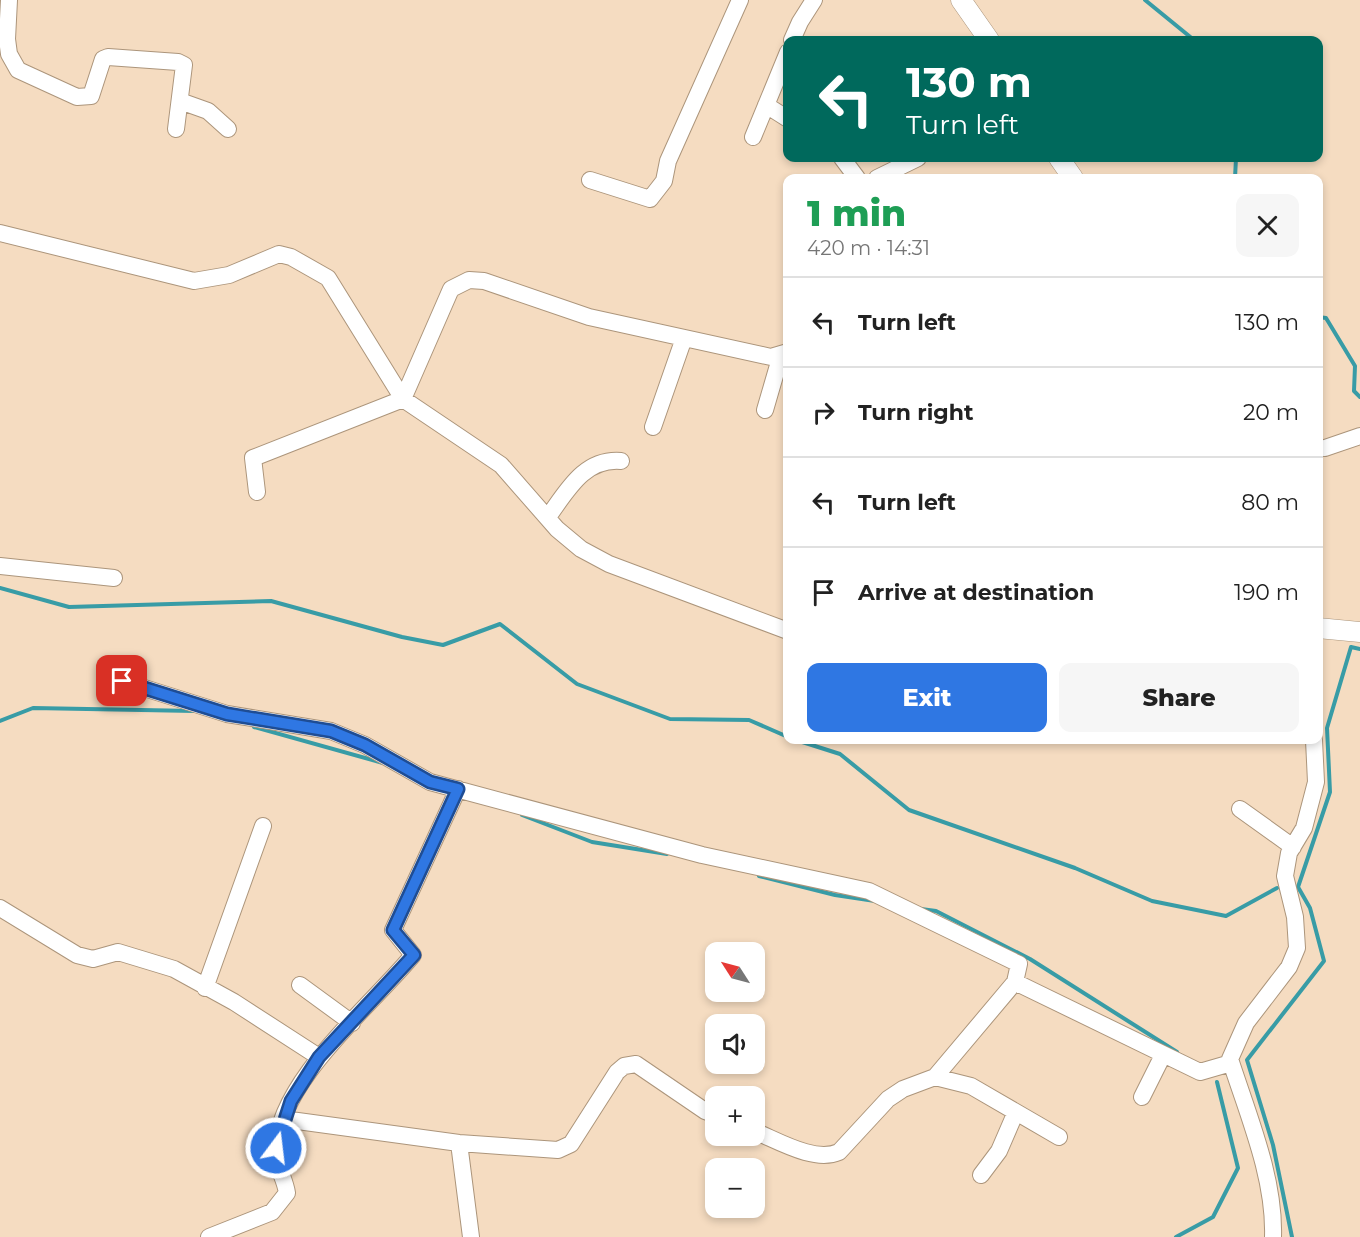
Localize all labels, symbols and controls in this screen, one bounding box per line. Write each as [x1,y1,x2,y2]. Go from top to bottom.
text: 130 m [906,56,1032,108]
icon: left [807,60,885,138]
text: Turn left [906,108,1019,141]
text: 1 min [807,191,906,235]
button: close [1236,194,1299,257]
text: 420 m · 14:31 [807,236,930,260]
icon: left [807,306,840,339]
text: Turn left [858,309,956,336]
text: 130 m [1235,309,1299,336]
icon: right [807,396,840,429]
text: Turn right [858,399,973,426]
text: 20 m [1243,399,1299,426]
icon: left [807,486,840,519]
text: Turn left [858,489,956,516]
text: 80 m [1241,489,1299,516]
icon: arrive [807,576,840,609]
text: Arrive at destination [858,579,1094,606]
text: 190 m [1234,579,1299,606]
pin [96,655,147,706]
button: Exit [807,663,1047,732]
button: Share [1059,663,1299,732]
icon: arrive [105,664,138,697]
north arrow [705,942,765,1002]
map controls [705,942,765,1218]
button: sound [705,1014,765,1074]
button: + [705,1086,765,1146]
position arrow [244,1116,308,1180]
button: − [705,1158,765,1218]

